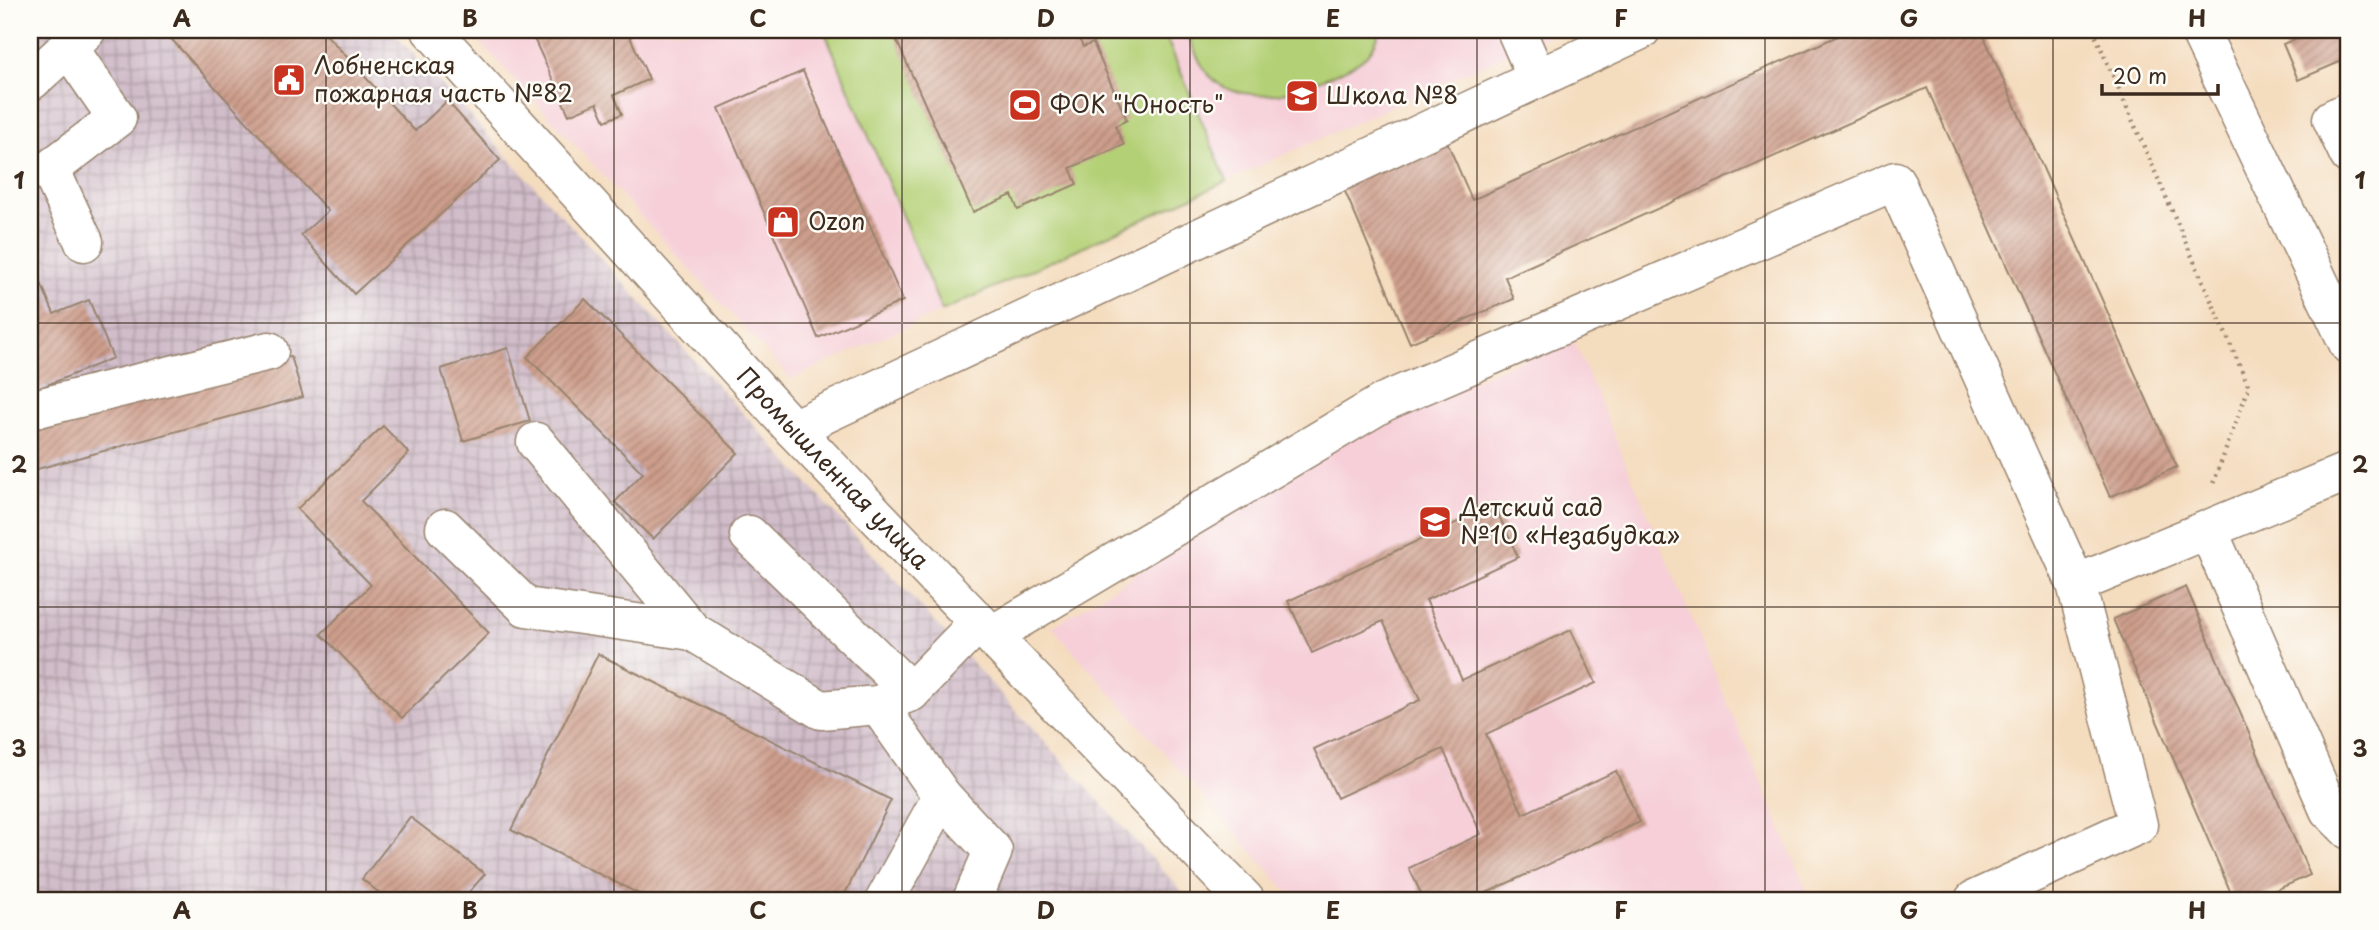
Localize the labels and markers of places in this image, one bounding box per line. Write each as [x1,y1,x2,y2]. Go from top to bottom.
place label: Лобненская пожарная часть №82 [314,46,573,110]
public building icon: Лобненская пожарная часть №82 [270,61,308,99]
place label: Школа №8 [1326,76,1458,112]
school or university icon: Школа №8 [1283,77,1321,115]
place label: ФОК "Юность" [1050,85,1224,121]
sports icon: ФОК "Юность" [1006,86,1044,124]
place label: Ozon [808,202,865,238]
shop icon: Ozon [764,203,802,241]
place label: Детский сад №10 «Незабудка» [1459,488,1680,552]
school or university icon: Детский сад №10 «Незабудка» [1416,503,1454,541]

